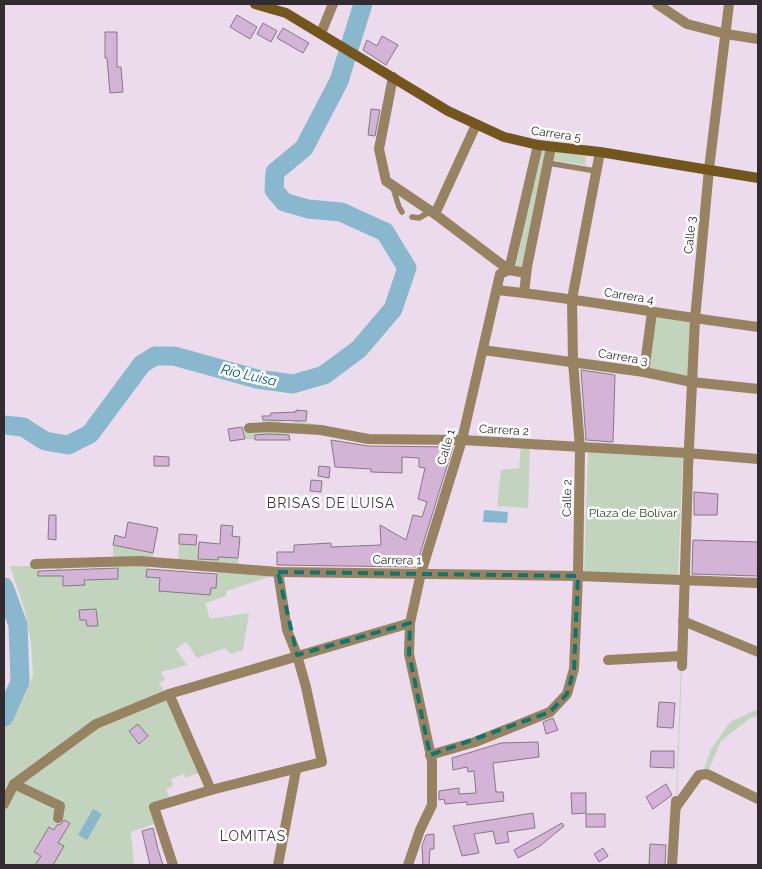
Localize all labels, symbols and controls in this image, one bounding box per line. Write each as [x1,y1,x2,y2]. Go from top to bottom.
street label: Carrera 5 [530,124,582,145]
street label: Calle 3 [681,216,699,254]
street label: Carrera 4 [603,285,655,307]
street label: Carrera 3 [597,346,649,368]
water label: Río Luisa [220,361,278,389]
street label: Carrera 2 [479,422,529,438]
street label: Calle 1 [434,428,458,466]
street label: Calle 2 [560,479,574,517]
district label: BRISAS DE LUISA [267,495,395,511]
park label: Plaza de Bolívar [589,506,678,520]
street label: Carrera 1 [372,553,422,567]
district label: LOMITAS [220,828,286,844]

